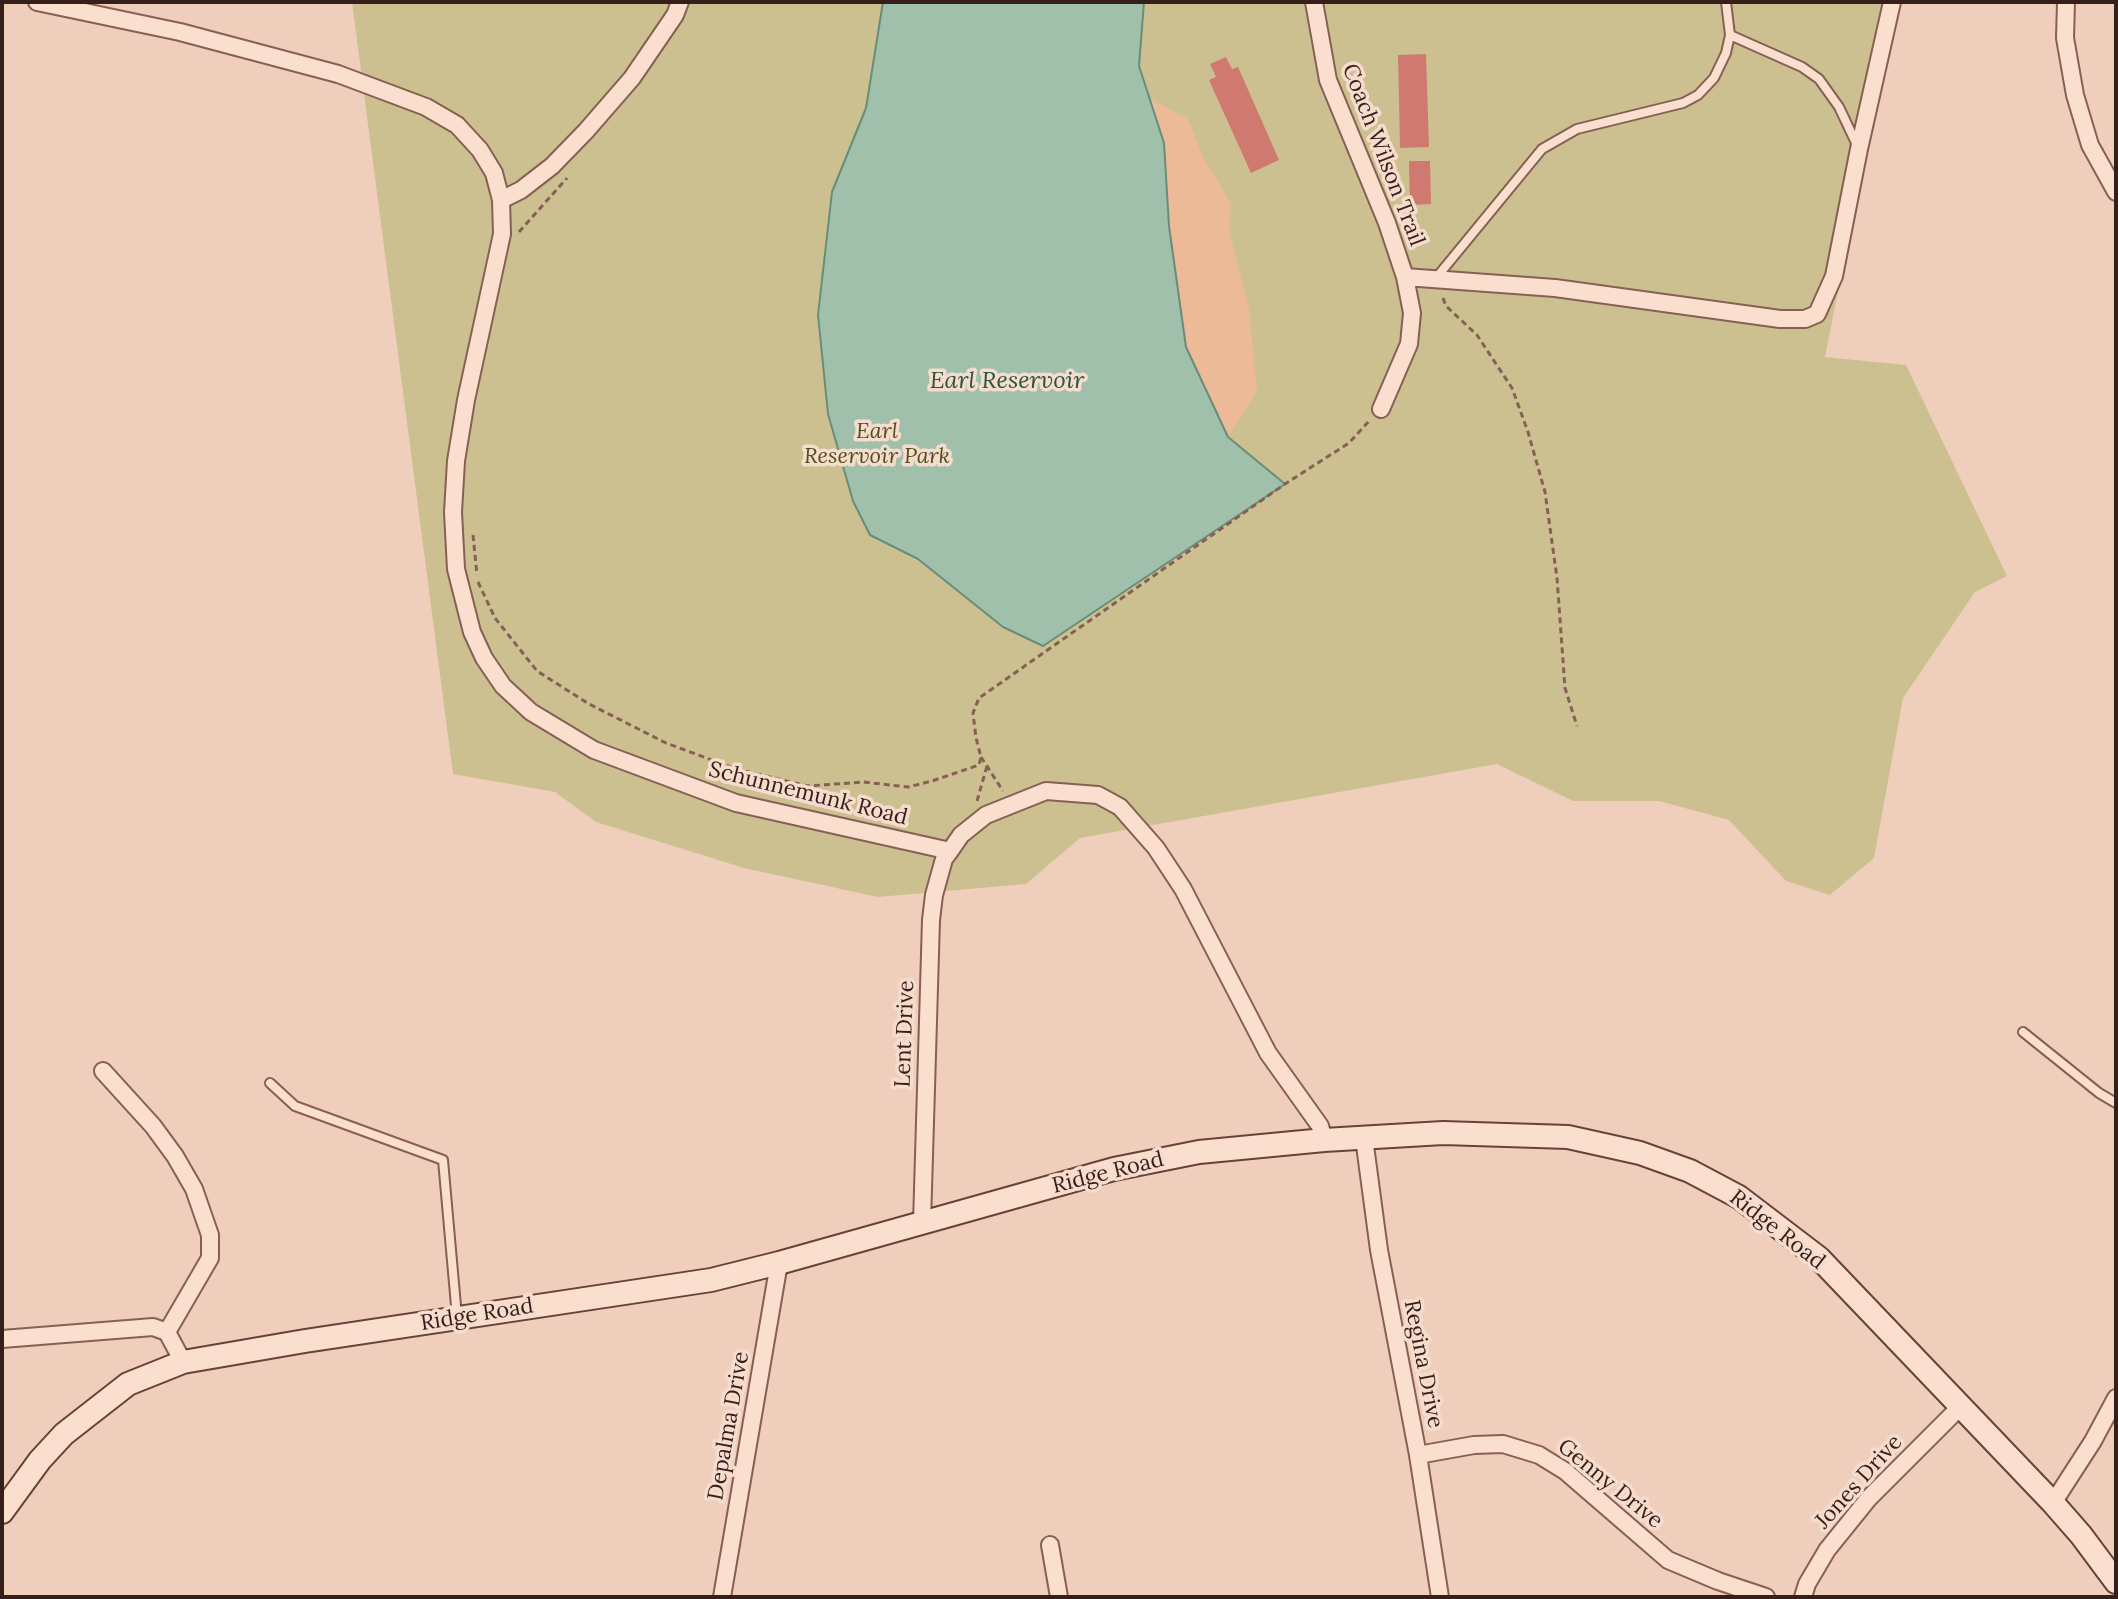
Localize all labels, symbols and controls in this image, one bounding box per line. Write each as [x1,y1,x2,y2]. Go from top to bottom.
street label: Coach Wilson Trail [1336,60,1430,250]
water label: Earl Reservoir [930,367,1084,395]
park label: Earl Reservoir Park [804,419,950,470]
street label: Schunnemunk Road [706,757,910,831]
street label: Lent Drive [890,980,920,1088]
street label: Ridge Road [1050,1146,1166,1200]
street label: Ridge Road [1724,1185,1830,1275]
street label: Ridge Road [419,1293,535,1337]
street label: Regina Drive [1398,1298,1448,1430]
street label: Depalma Drive [703,1350,755,1502]
street label: Jones Drive [1810,1430,1908,1534]
street label: Genny Drive [1552,1434,1668,1534]

